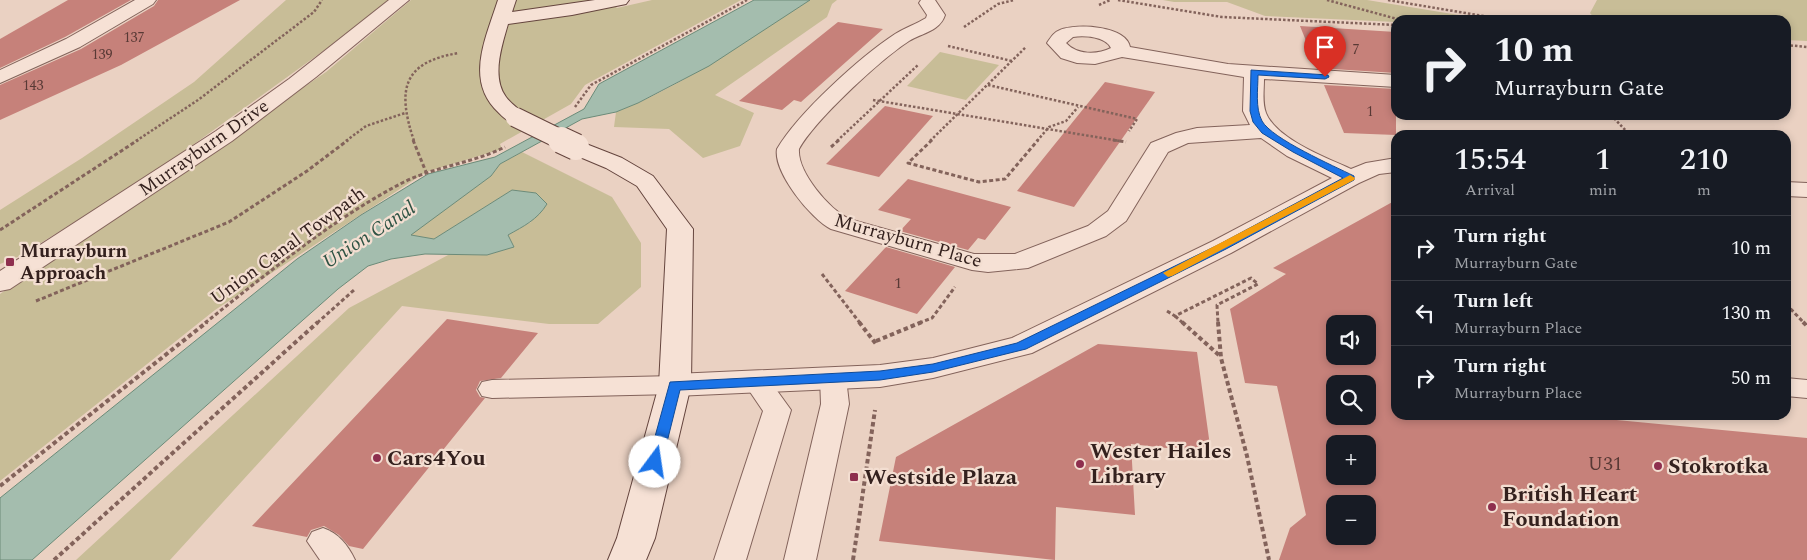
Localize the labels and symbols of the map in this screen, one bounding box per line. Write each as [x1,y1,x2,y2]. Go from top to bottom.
pin [1304,26,1346,77]
house number: 137 [124,27,145,48]
house number: 7 [1353,39,1360,60]
house number: 139 [92,44,113,65]
house number: 143 [23,75,44,96]
street label: Murrayburn Drive [133,92,275,204]
house number: 1 [1367,101,1374,122]
street label: Union Canal Towpath [204,180,372,312]
water label: Union Canal [316,194,422,276]
street label: Murrayburn Place [831,206,985,276]
place label: Murrayburn Approach [20,237,127,288]
marker: Murrayburn Approach [4,256,16,268]
house number: 1 [894,271,902,295]
position arrow [628,435,680,487]
place label: Wester Hailes Library [1090,435,1232,493]
place label: Cars4You [387,442,485,475]
house number: U31 [1588,450,1622,479]
place label: Stokrotka [1668,450,1769,483]
marker: Cars4You [371,452,383,464]
marker: Wester Hailes Library [1074,458,1086,470]
marker: Stokrotka [1652,460,1664,472]
place label: Westside Plaza [864,461,1018,494]
marker: Westside Plaza [848,471,860,483]
place label: British Heart Foundation [1502,478,1637,536]
marker: British Heart Foundation [1486,501,1498,513]

